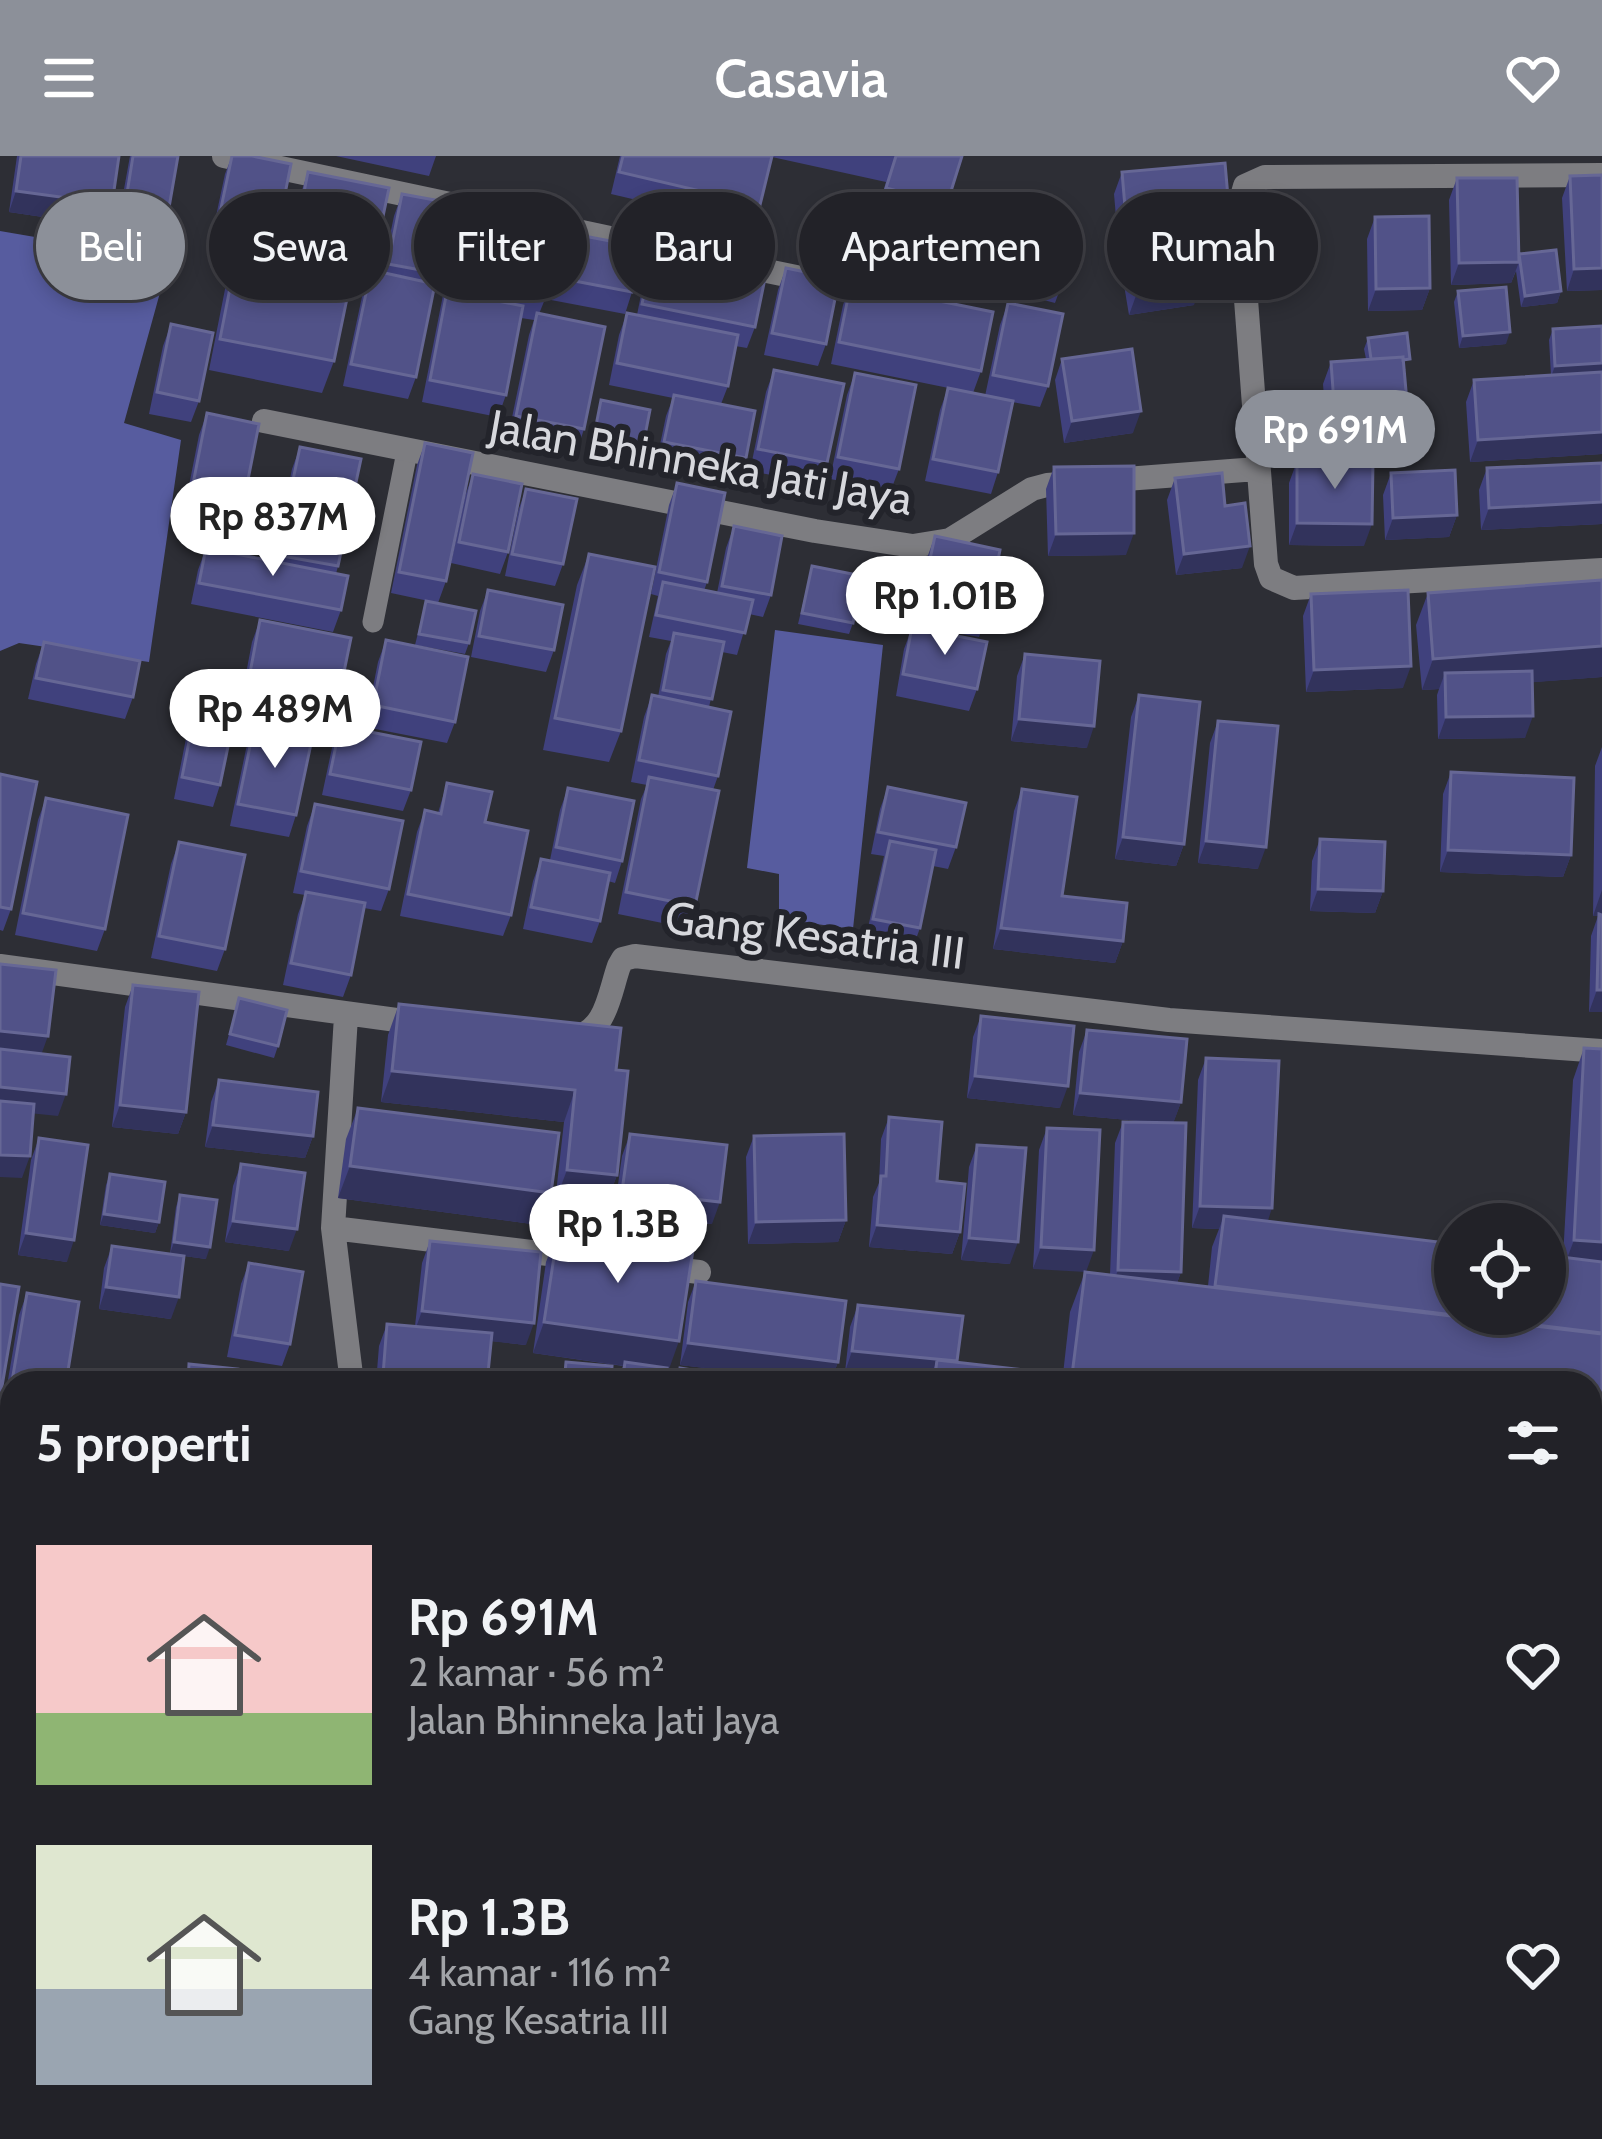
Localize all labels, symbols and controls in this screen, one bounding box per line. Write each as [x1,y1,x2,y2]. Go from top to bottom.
icon: menu [36,45,102,111]
text: Casavia [714,45,888,111]
icon: heart [1500,45,1566,111]
chip: Beli [36,192,185,300]
chip: Sewa [209,192,390,300]
chip: Filter [414,192,587,300]
chip: Baru [611,192,775,300]
chip: Apartemen [799,192,1083,300]
chip: Rumah [1107,192,1318,300]
pin: Rp 691M [1224,390,1446,492]
street label: Jalan Bhinneka Jati Jaya [484,398,917,526]
text: Rp 691M [1262,405,1408,453]
pin: Rp 837M [162,477,384,579]
text: Rp 837M [197,492,349,540]
pin: Rp 1.01B [821,556,1069,658]
text: Rp 1.01B [873,571,1017,619]
pin: Rp 489M [164,669,386,771]
text: Rp 489M [197,684,353,732]
street label: Gang Kesatria III [662,890,968,980]
pin: Rp 1.3B [507,1184,729,1286]
text: Rp 1.3B [556,1199,680,1247]
map controls [1434,1203,1566,1335]
button: locate [1434,1203,1566,1335]
icon: filters [1500,1410,1566,1476]
text: 5 properti [36,1412,252,1474]
text: Rp 691M [408,1586,599,1648]
icon: home [132,1593,276,1737]
icon: heart [1500,1632,1566,1698]
text: 2 kamar · 56 m² [408,1648,664,1696]
text: Jalan Bhinneka Jati Jaya [408,1696,779,1744]
text: Rp 1.3B [408,1886,570,1948]
icon: home [132,1893,276,2037]
icon: heart [1500,1932,1566,1998]
text: 4 kamar · 116 m² [408,1948,671,1996]
text: Gang Kesatria III [408,1996,669,2044]

